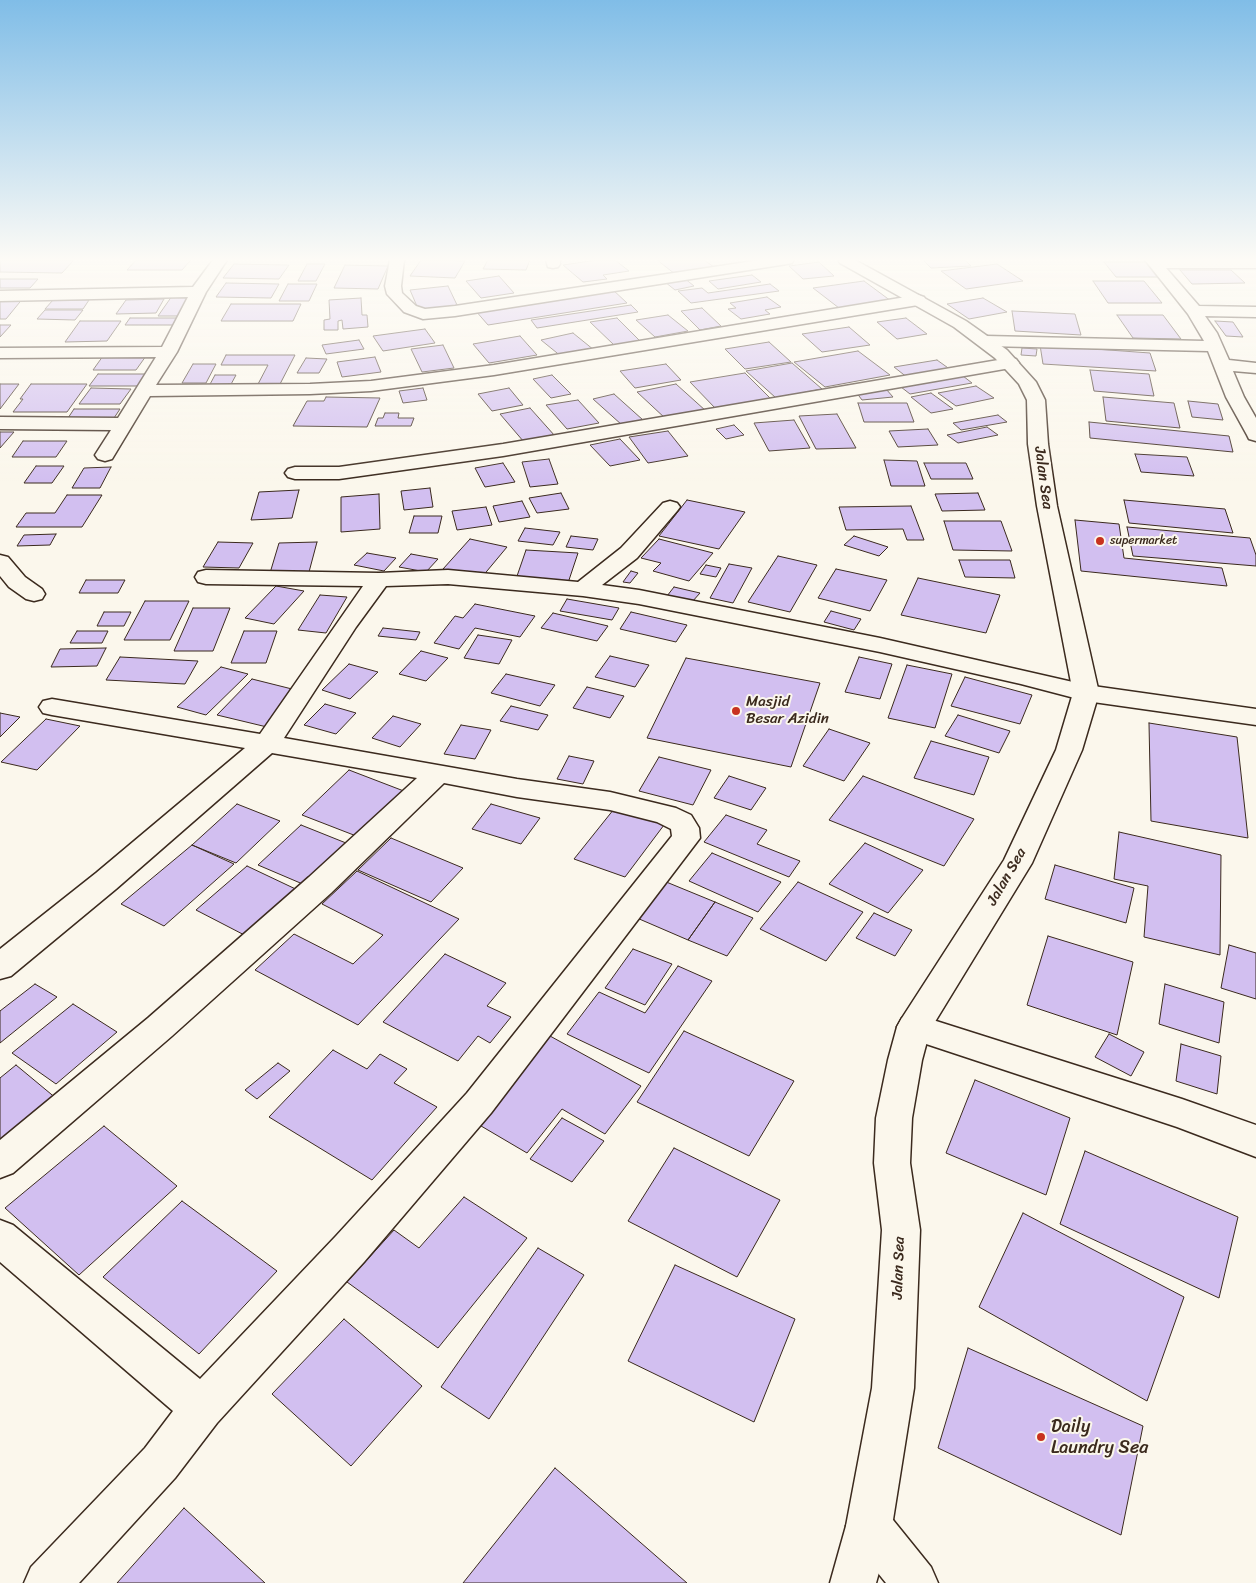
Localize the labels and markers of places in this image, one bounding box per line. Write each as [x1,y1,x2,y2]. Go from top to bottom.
place label: supermarket [1110,534,1177,548]
marker: supermarket [1094,535,1106,547]
place label: Masjid Besar Azidin [746,693,829,728]
marker: Masjid Besar Azidin [730,705,742,717]
place label: Daily Laundry Sea [1051,1416,1148,1458]
marker: Daily Laundry Sea [1035,1431,1047,1443]

